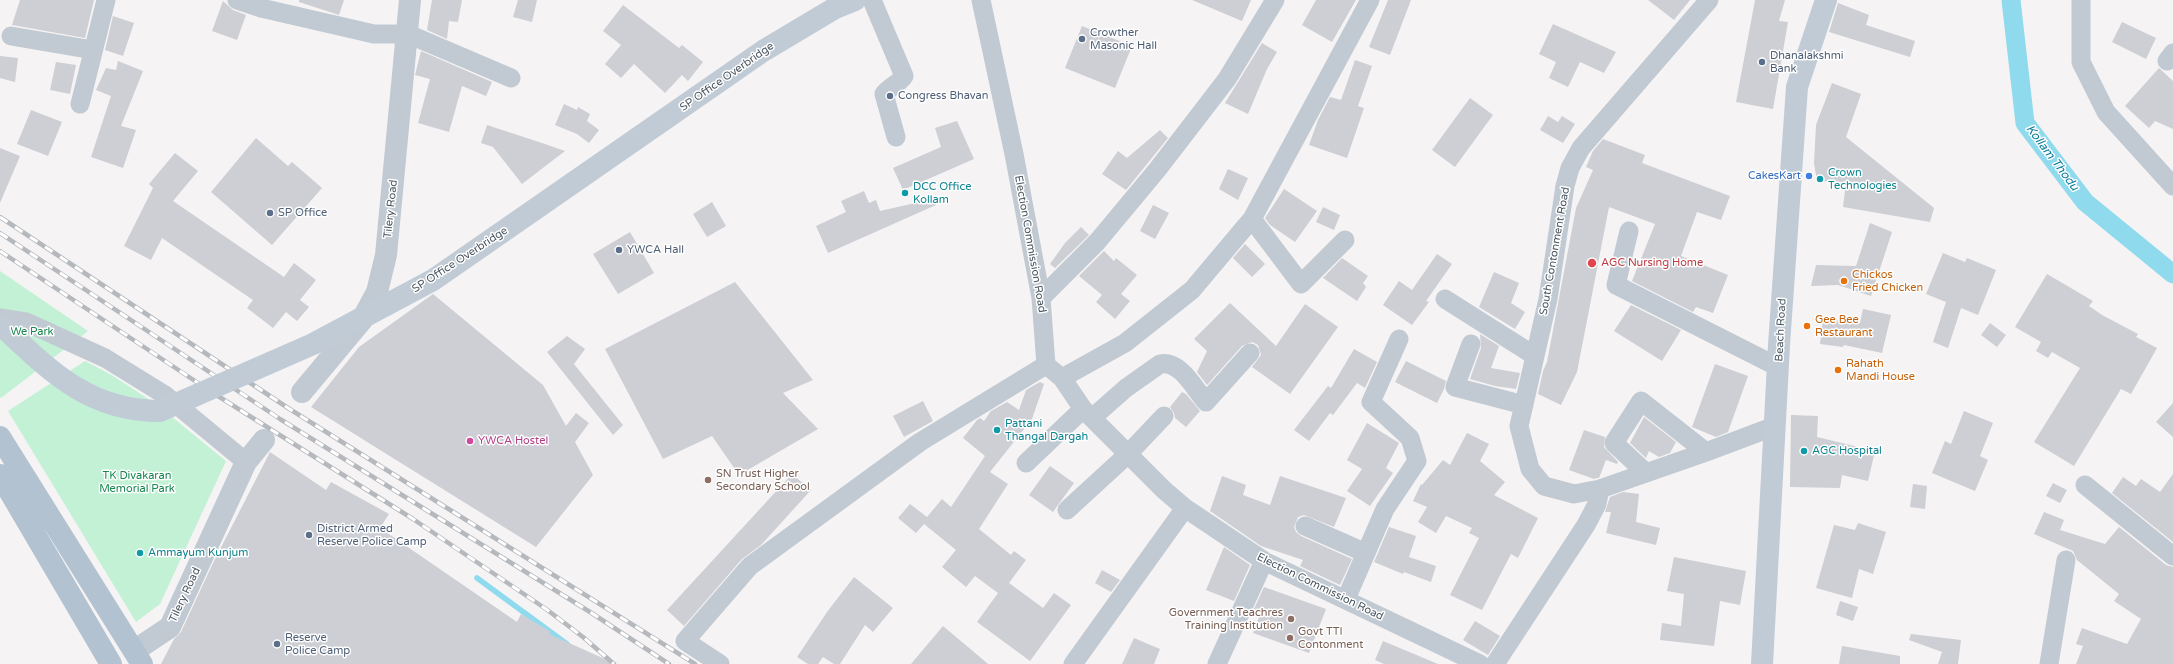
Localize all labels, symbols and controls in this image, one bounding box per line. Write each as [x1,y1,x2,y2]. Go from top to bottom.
place label: Crowther Masonic Hall [1090,26,1157,52]
marker: Crowther Masonic Hall [1077,34,1087,44]
street label: SP Office Overbridge [678,40,776,114]
place label: Dhanalakshmi Bank [1770,49,1844,75]
marker: Dhanalakshmi Bank [1757,57,1767,67]
place label: Congress Bhavan [898,89,988,103]
marker: Congress Bhavan [885,91,895,101]
water label: Kollam Thodu [2023,122,2081,194]
place label: Crown Technologies [1828,166,1897,192]
place label: CakesKart [1748,169,1801,183]
marker: CakesKart [1804,171,1814,181]
street label: Election Commission Road [1011,174,1049,314]
marker: Crown Technologies [1815,174,1825,184]
street label: Tilery Road [381,179,401,239]
place label: DCC Office Kollam [913,180,972,206]
street label: South Contonment Road [1537,186,1573,316]
marker: DCC Office Kollam [900,188,910,198]
place label: SP Office [278,206,327,220]
marker: SP Office [265,208,275,218]
street label: SP Office Overbridge [410,224,510,296]
place label: YWCA Hall [627,243,684,257]
marker: YWCA Hall [614,245,624,255]
place label: AGC Nursing Home [1601,256,1703,270]
marker: AGC Nursing Home [1586,257,1598,269]
place label: Chickos Fried Chicken [1852,268,1923,294]
marker: Chickos Fried Chicken [1839,276,1849,286]
street label: Beach Road [1773,298,1789,362]
place label: Gee Bee Restaurant [1815,313,1872,339]
marker: Gee Bee Restaurant [1802,321,1812,331]
park label: We Park [10,325,54,339]
place label: Rahath Mandi House [1846,357,1915,383]
marker: Rahath Mandi House [1833,365,1843,375]
place label: Pattani Thangal Dargah [1005,417,1088,443]
marker: Pattani Thangal Dargah [992,425,1002,435]
place label: YWCA Hostel [478,434,548,448]
marker: YWCA Hostel [465,436,475,446]
place label: AGC Hospital [1812,444,1882,458]
marker: AGC Hospital [1799,446,1809,456]
place label: SN Trust Higher Secondary School [716,467,810,493]
park label: TK Divakaran Memorial Park [99,469,175,495]
marker: SN Trust Higher Secondary School [703,475,713,485]
place label: District Armed Reserve Police Camp [317,522,427,548]
marker: District Armed Reserve Police Camp [304,530,314,540]
place label: Ammayum Kunjum [148,546,248,560]
marker: Ammayum Kunjum [135,548,145,558]
street label: Election Commission Road [1254,551,1386,623]
street label: Tilery Road [167,566,203,624]
place label: Government Teachres Training Institution [1169,606,1283,632]
marker: Government Teachres Training Institution [1286,614,1296,624]
place label: Govt TTI Contonment [1298,625,1363,651]
place label: Reserve Police Camp [285,631,350,657]
marker: Govt TTI Contonment [1285,633,1295,643]
marker: Reserve Police Camp [272,639,282,649]

